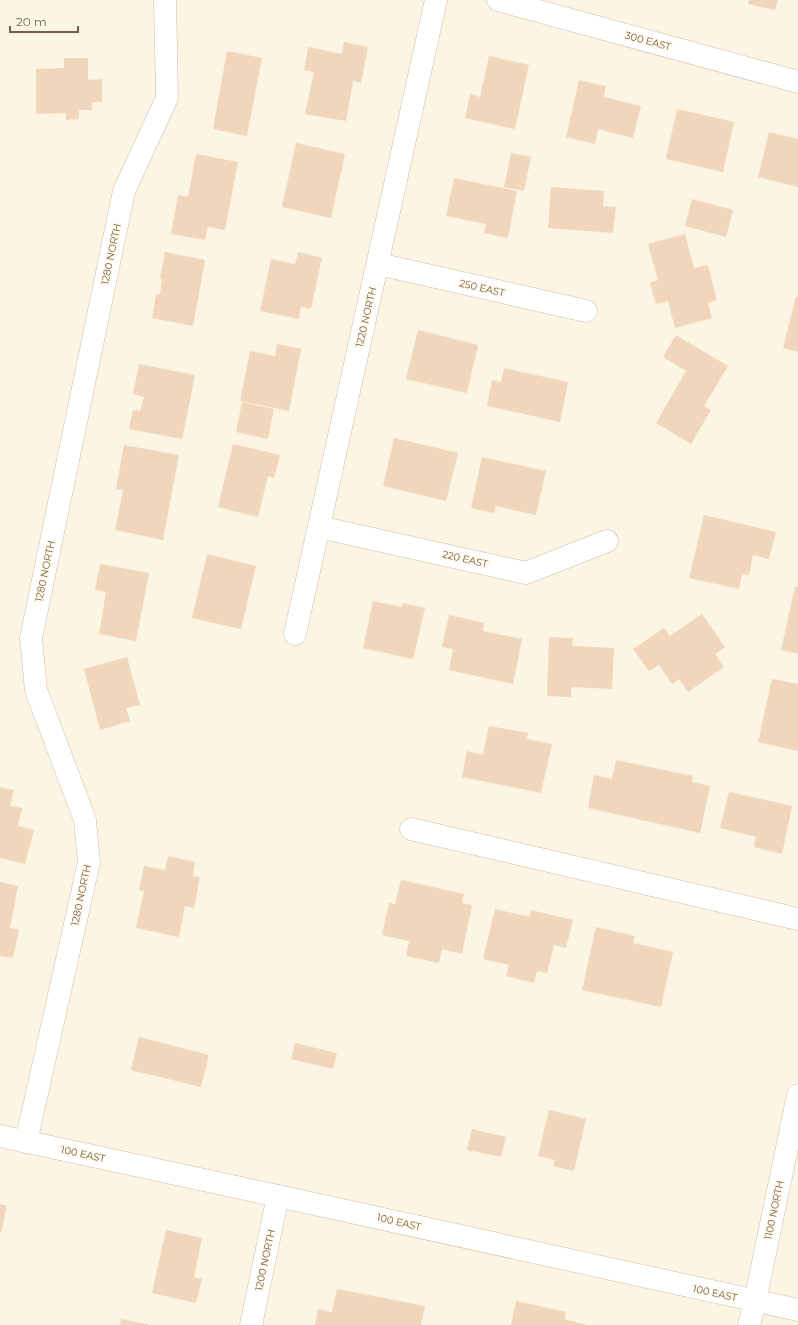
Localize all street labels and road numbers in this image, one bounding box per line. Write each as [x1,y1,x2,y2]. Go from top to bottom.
street label: 300 EAST [624,29,673,53]
street label: 1280 NORTH [98,222,124,286]
street label: 250 EAST [458,276,506,300]
street label: 1220 NORTH [353,285,379,349]
street label: 1280 NORTH [32,539,58,603]
street label: 220 EAST [441,547,489,571]
street label: 1280 NORTH [68,863,94,927]
street label: 100 EAST [60,1143,107,1165]
street label: 1100 NORTH [761,1179,787,1241]
street label: 100 EAST [376,1211,423,1233]
street label: 1200 NORTH [252,1228,278,1292]
street label: 100 EAST [692,1282,739,1304]

